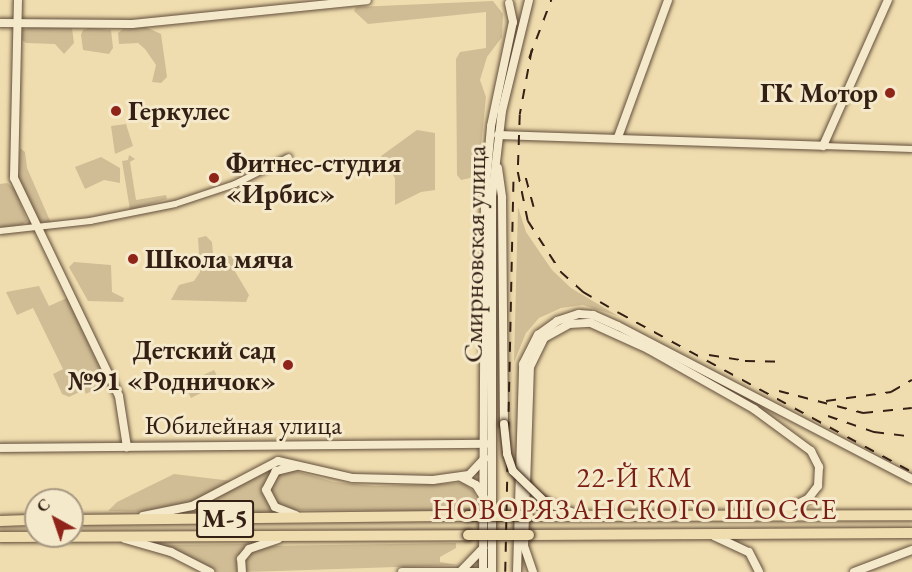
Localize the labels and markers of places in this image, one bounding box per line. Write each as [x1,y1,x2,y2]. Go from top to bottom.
place label: ГК Мотор [760,77,878,109]
marker: ГК Мотор [883,86,897,100]
place label: Геркулес [128,95,230,127]
marker: Геркулес [109,104,123,118]
place label: Фитнес-студия «Ирбис» [226,146,402,209]
marker: Фитнес-студия «Ирбис» [207,171,221,185]
place label: Школа мяча [145,243,293,275]
marker: Школа мяча [126,252,140,266]
place label: Детский сад №91 «Родничок» [68,333,276,396]
marker: Детский сад №91 «Родничок» [281,358,295,372]

